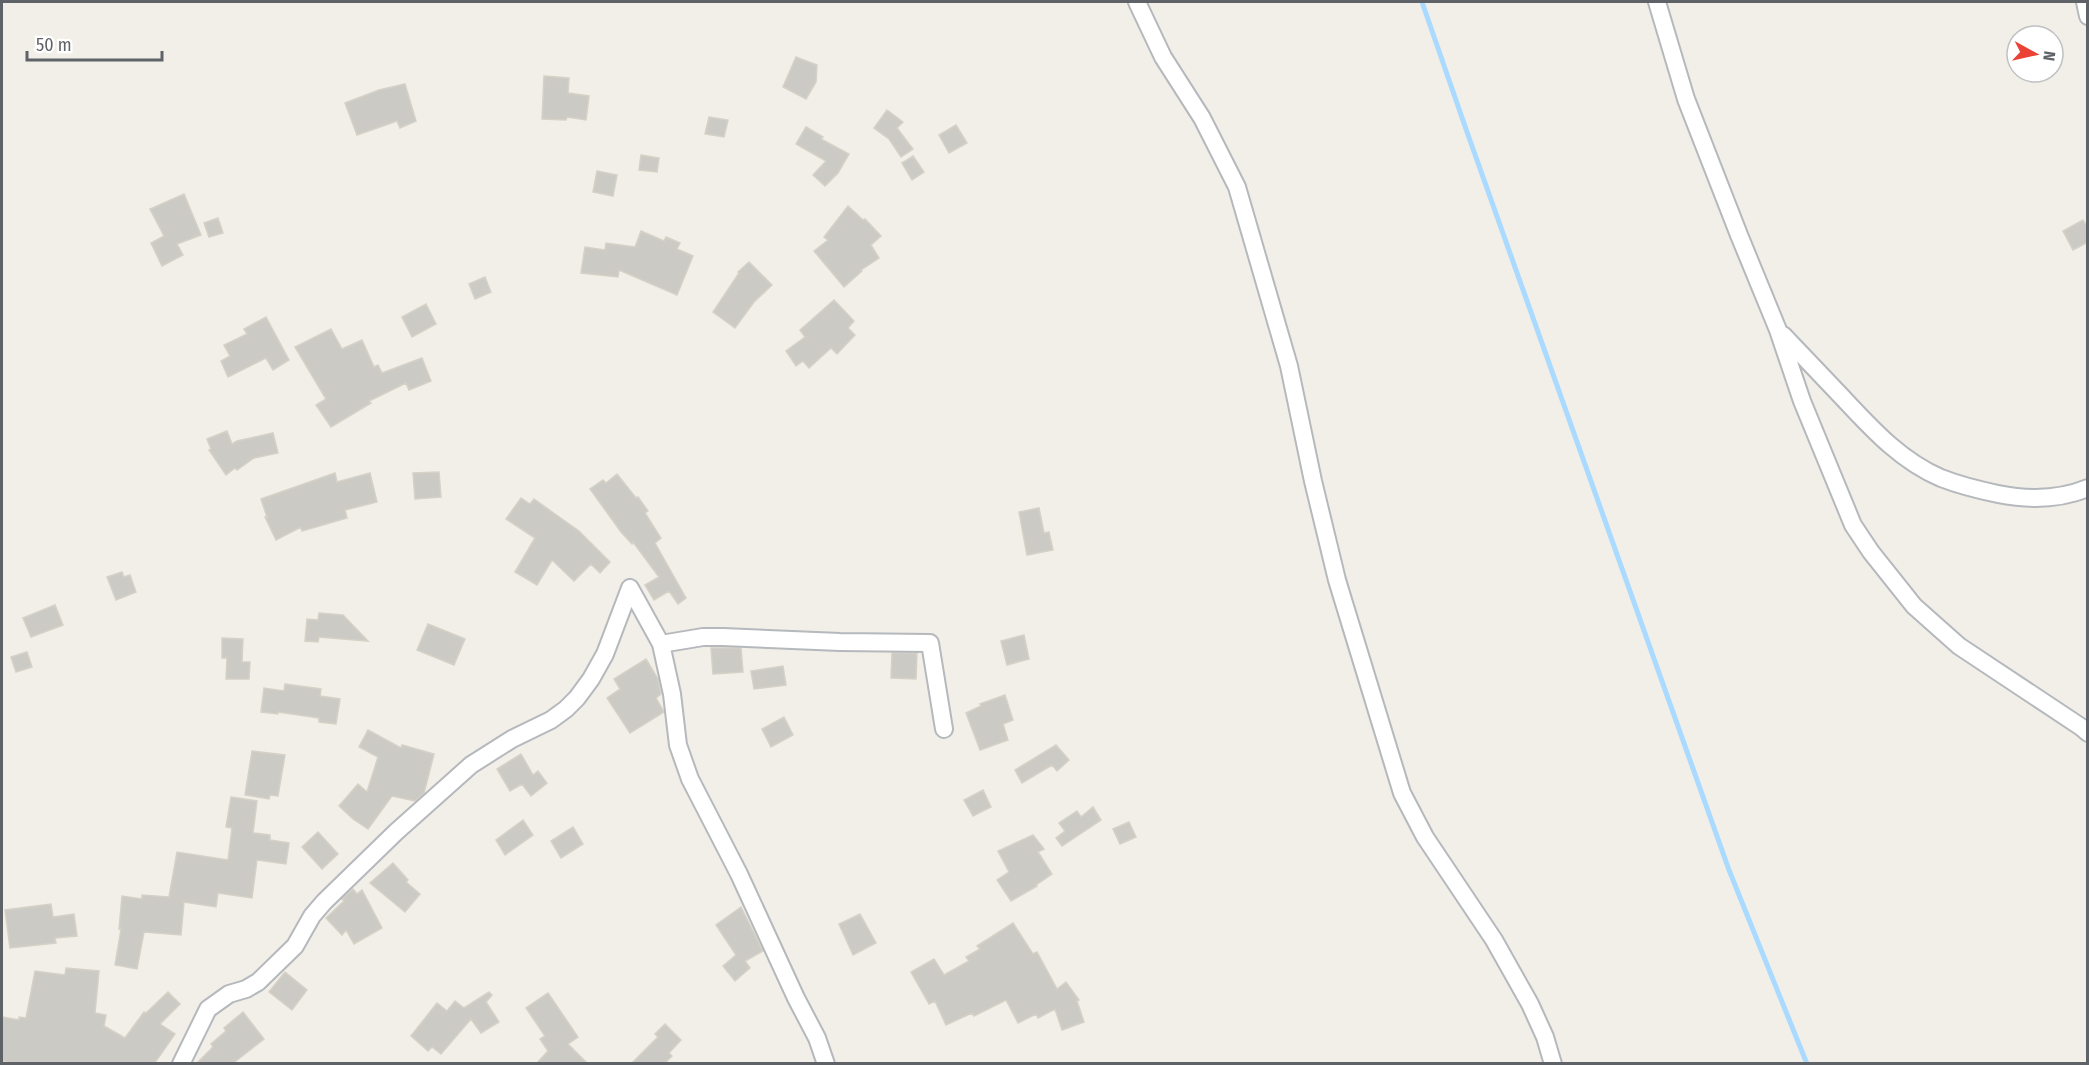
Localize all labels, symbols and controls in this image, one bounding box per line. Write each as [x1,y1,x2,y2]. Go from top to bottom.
scale bar [27,24,162,62]
north arrow [2005,24,2065,84]
text: 50 m [36,34,72,56]
text: N [2039,50,2059,62]

